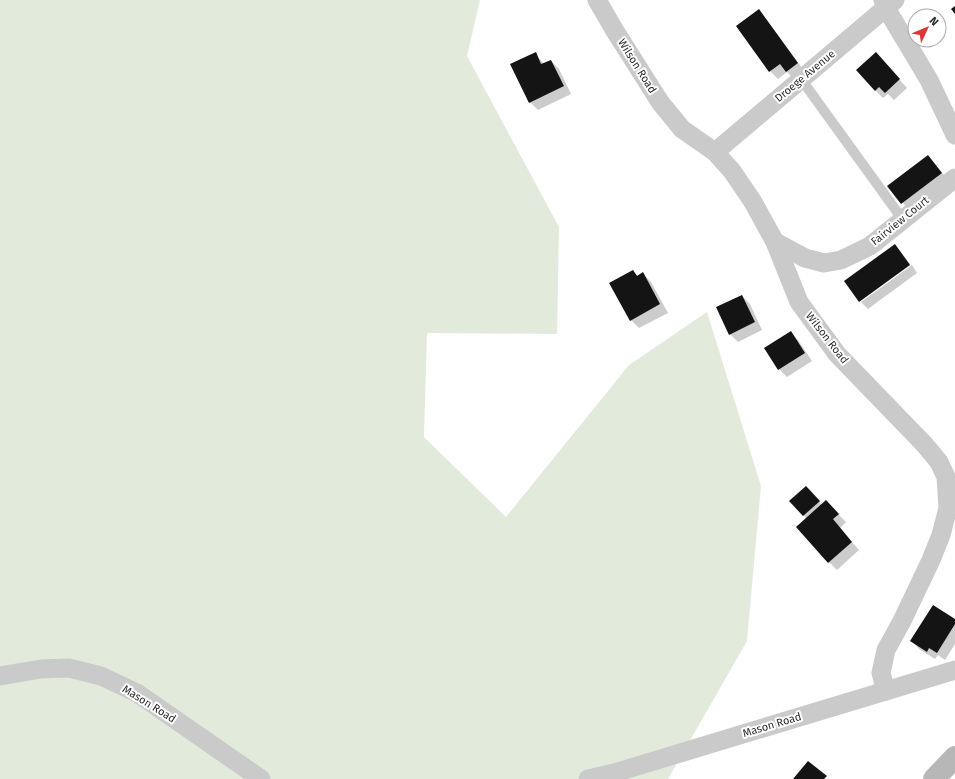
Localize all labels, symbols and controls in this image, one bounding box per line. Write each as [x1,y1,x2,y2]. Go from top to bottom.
north arrow [907,8,947,48]
text: N [927,14,941,29]
street label: Wilson Road [615,36,659,96]
street label: Droege Avenue [772,47,838,105]
street label: Fairview Court [869,194,931,248]
street label: Wilson Road [803,310,851,366]
street label: Mason Road [120,682,178,726]
street label: Mason Road [741,710,803,740]

